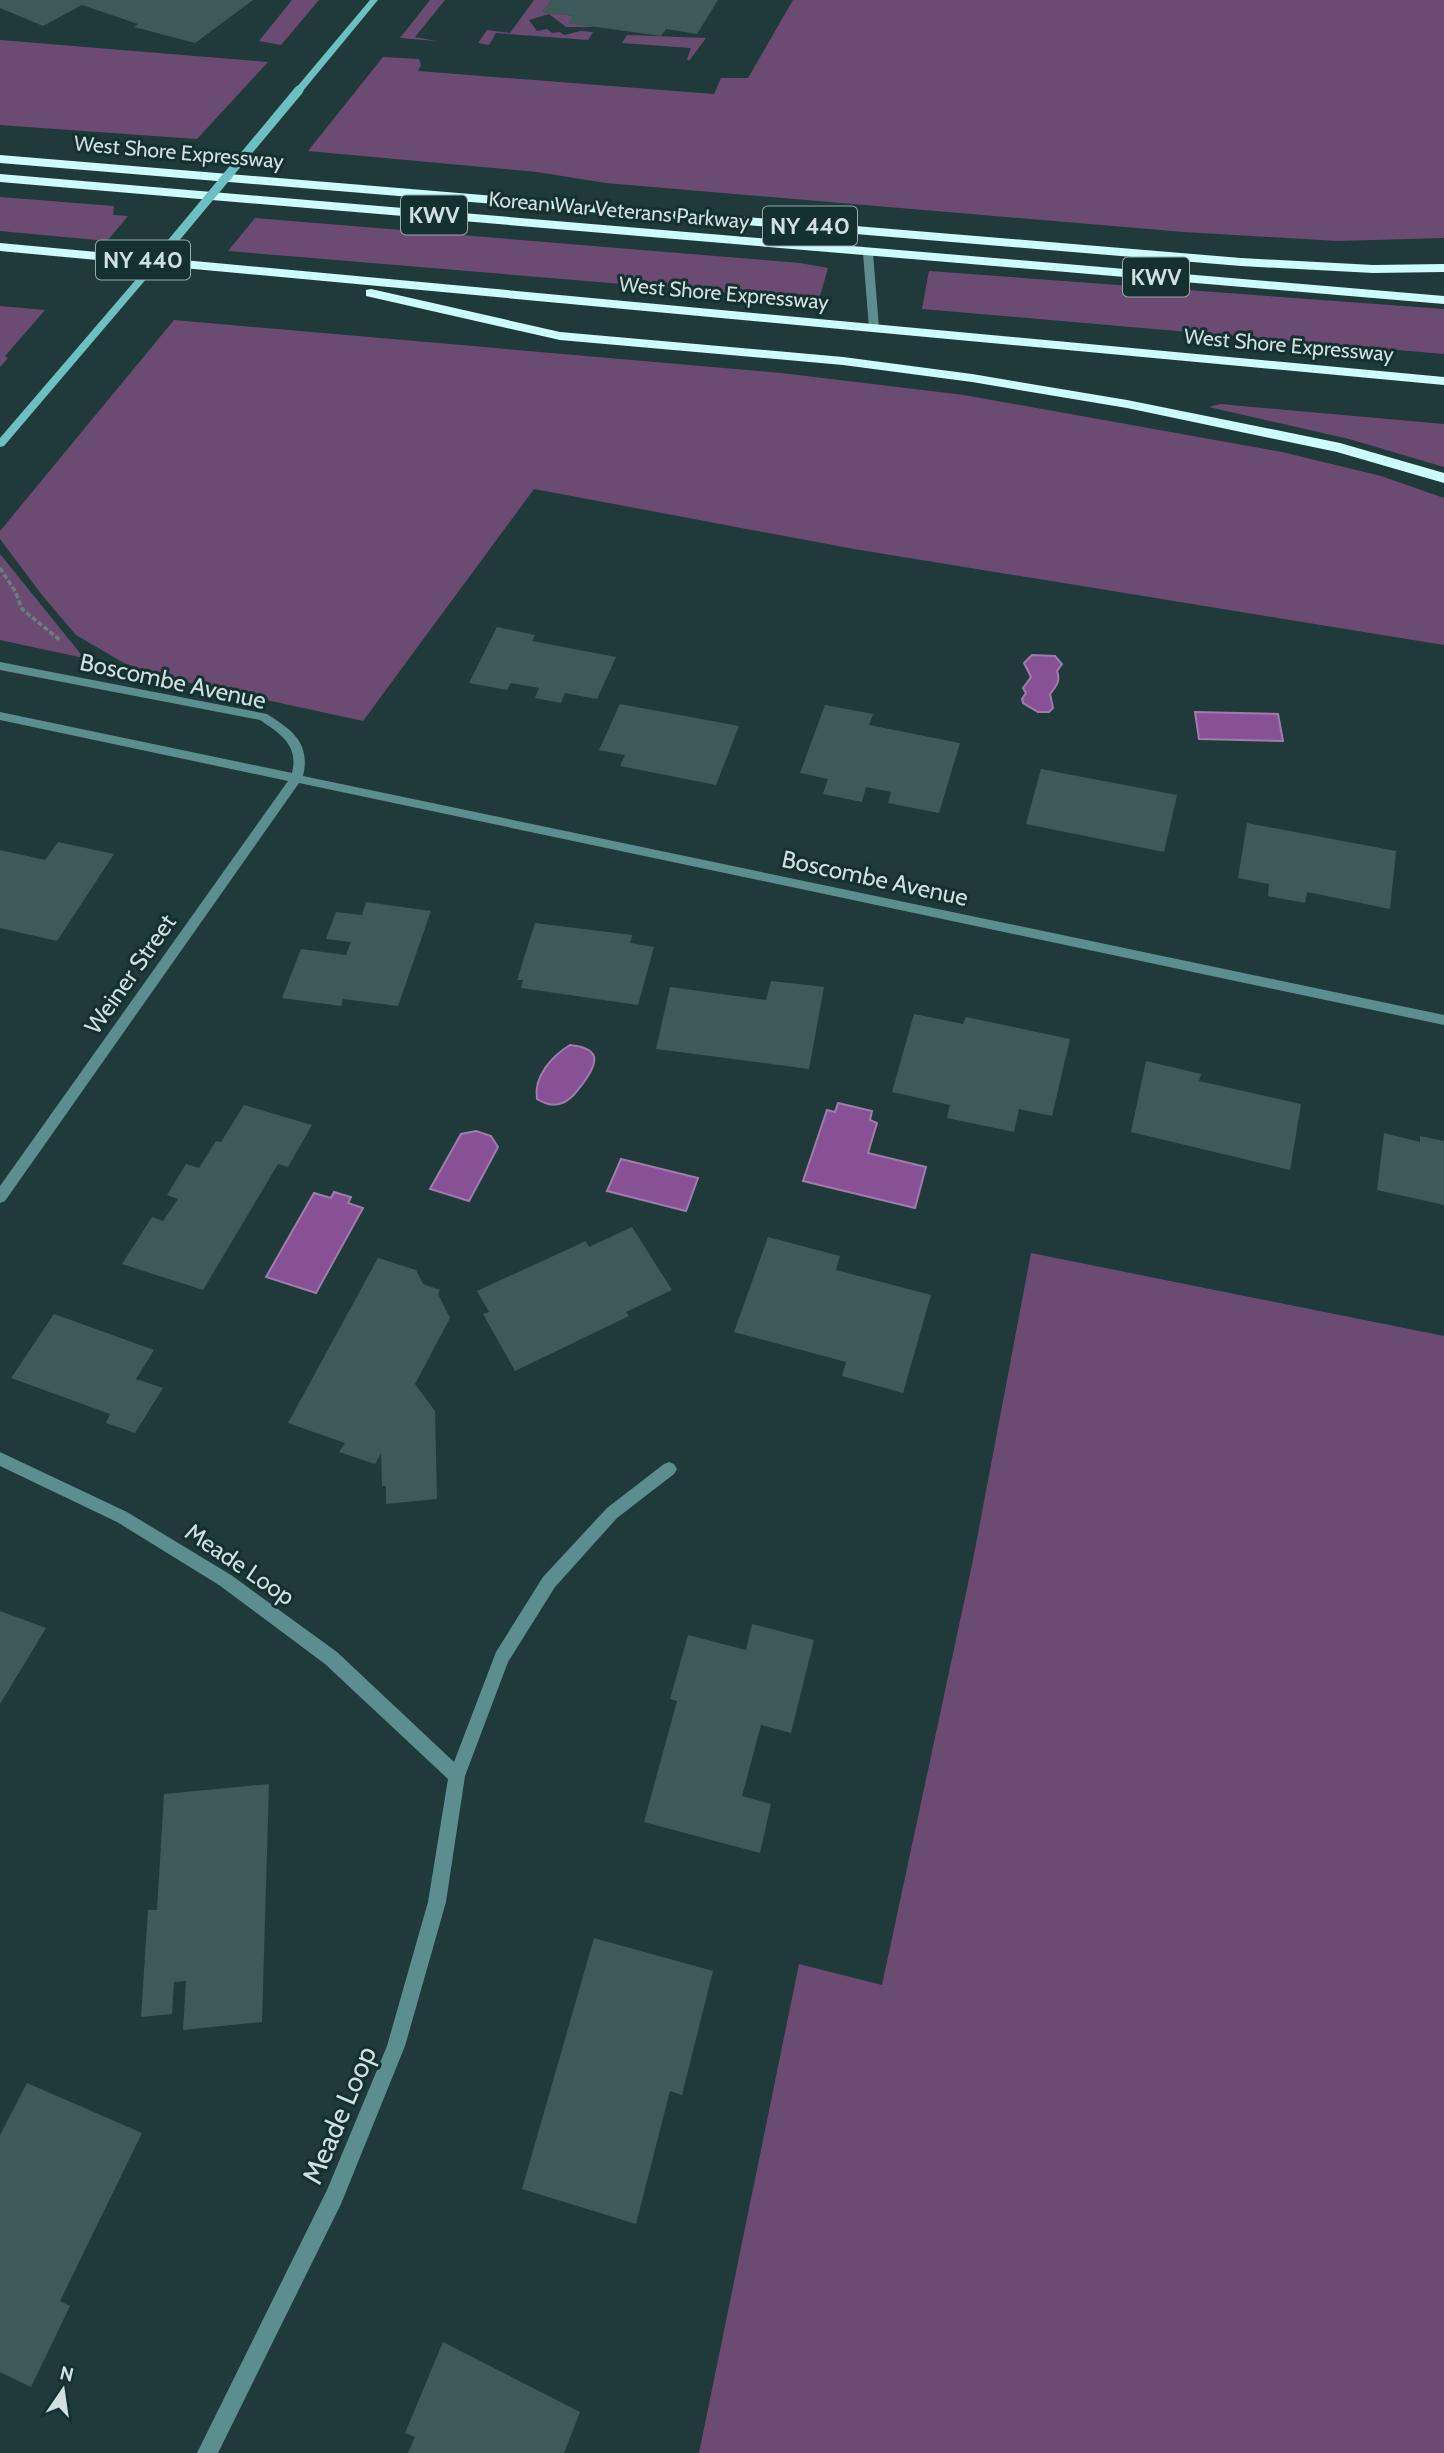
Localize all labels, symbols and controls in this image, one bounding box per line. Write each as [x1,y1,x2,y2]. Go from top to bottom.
street label: West Shore Expressway [73,130,285,174]
street label: Korean War Veterans Parkway [487,186,751,234]
road number: KWV [401,196,467,234]
road number: NY 440 [763,206,857,246]
road number: NY 440 [96,241,190,280]
road number: KWV [1123,258,1189,296]
street label: West Shore Expressway [618,271,830,315]
street label: West Shore Expressway [1183,323,1395,367]
street label: Boscombe Avenue [77,647,269,715]
street label: Boscombe Avenue [779,844,971,912]
street label: Weiner Street [78,909,182,1039]
street label: Meade Loop [180,1517,300,1611]
street label: Meade Loop [295,2041,383,2189]
north arrow [28,2355,98,2425]
text: N [58,2361,76,2387]

